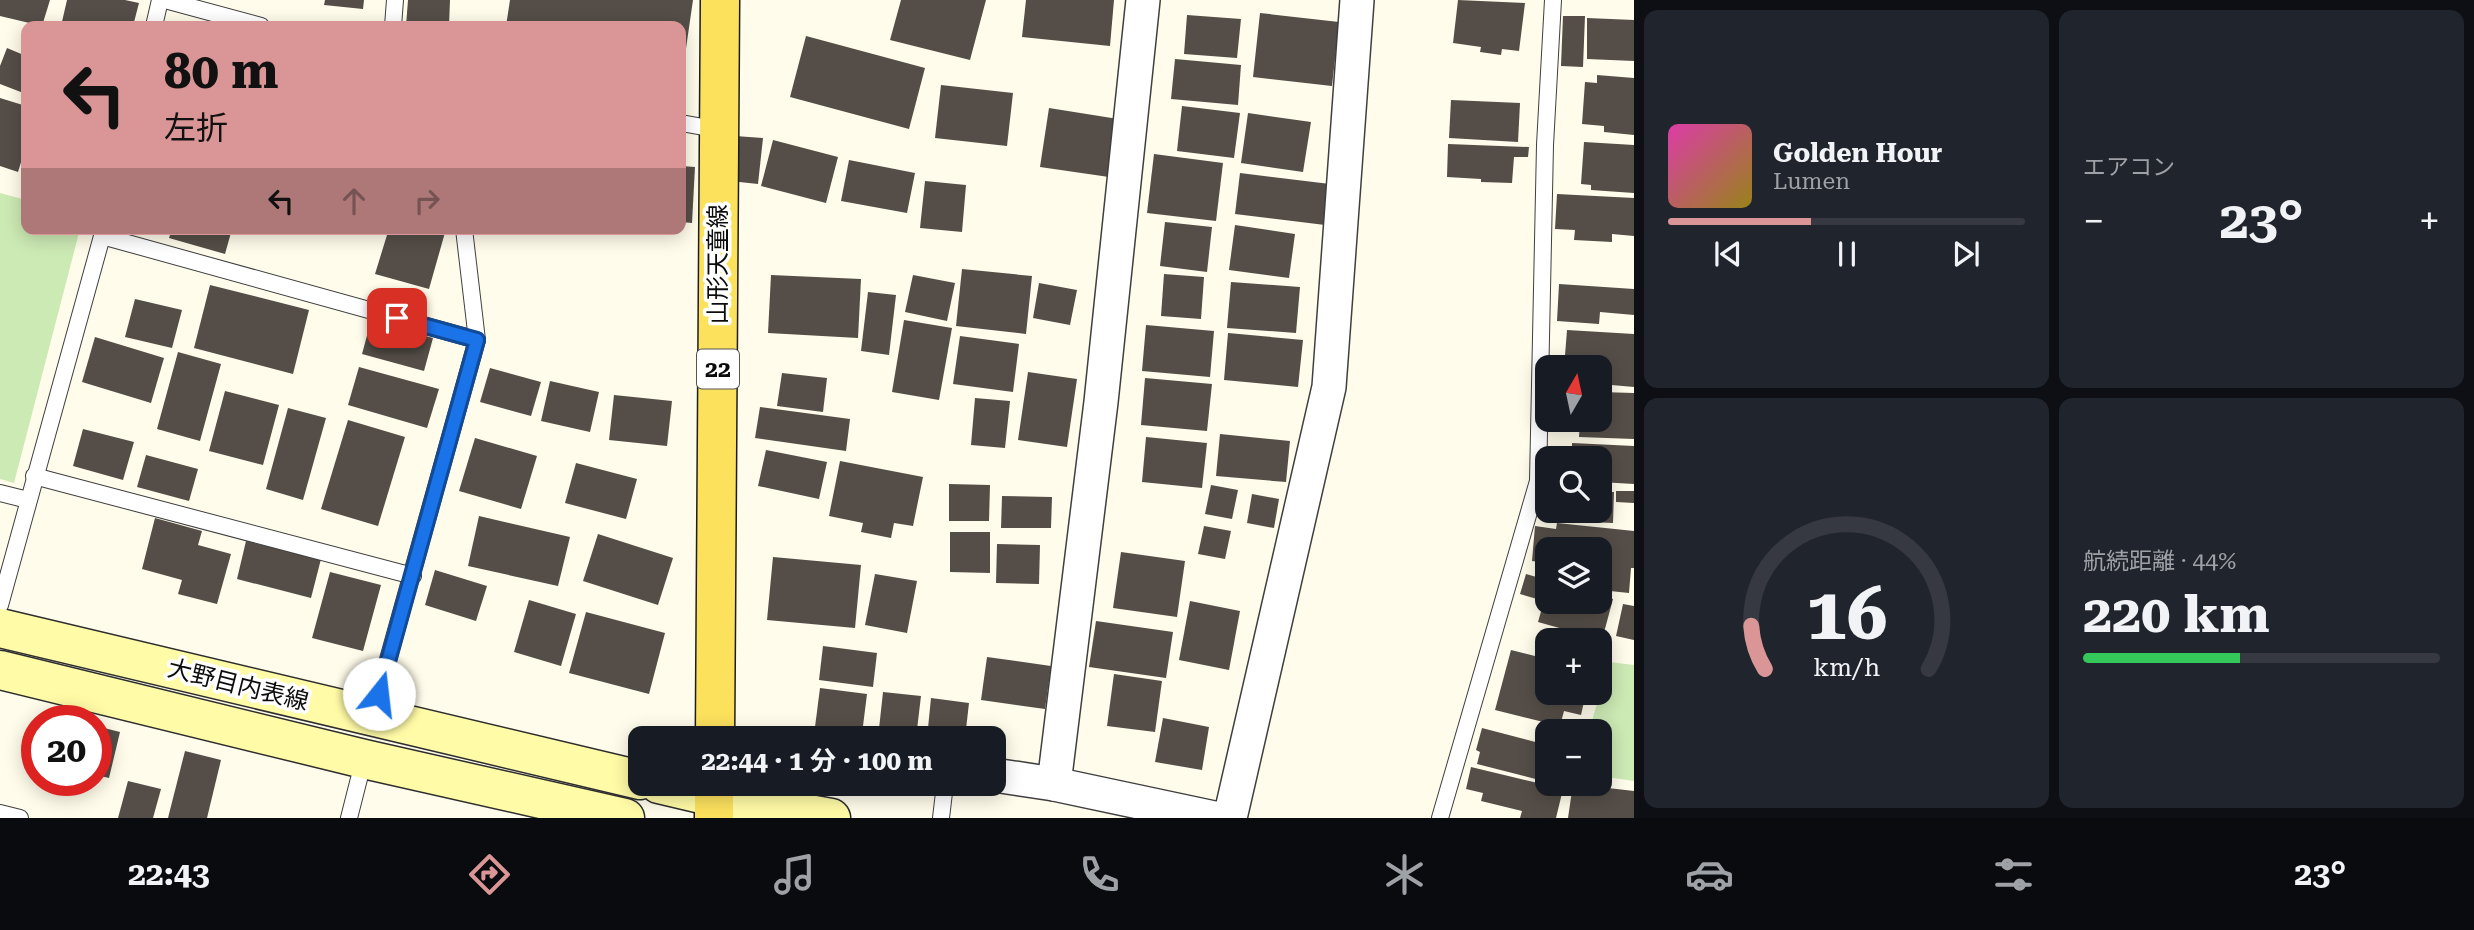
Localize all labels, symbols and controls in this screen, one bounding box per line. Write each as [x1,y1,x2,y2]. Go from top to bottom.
text: 80 m [164,43,279,100]
icon: left [49,49,140,140]
text: 左折 [164,109,228,147]
text: Golden Hour [1773,138,1942,168]
text: エアコン [2083,154,2175,181]
text: Lumen [1773,168,1850,195]
icon: left [262,182,300,220]
icon: ahead [335,182,373,220]
icon: right [408,182,446,220]
text: 23° [2219,190,2304,251]
text: − [2083,199,2104,243]
text: + [2419,199,2440,243]
street label: 山形天童線 [704,204,732,324]
icon: previous [1709,235,1747,273]
icon: pause [1828,235,1866,273]
icon: next [1947,235,1985,273]
pin [367,288,427,348]
icon: arrive [378,299,416,337]
road number: 22 [697,350,739,388]
north arrow [1535,355,1612,432]
map controls [1535,355,1612,796]
button: search [1535,446,1612,523]
button: layers [1535,537,1612,614]
text: 航続距離 · 44% [2083,548,2236,575]
text: 16 [1806,572,1887,657]
text: 220 km [2083,584,2270,645]
button: + [1535,628,1612,705]
text: km/h [1813,653,1880,682]
street label: 大野目内表線 [165,654,311,716]
position arrow [342,657,416,731]
speed limit sign: 20 [21,705,112,796]
button: − [1535,719,1612,796]
text: 22:44 · 1 分 · 100 m [701,746,933,776]
icon: directions [465,850,514,899]
icon: music [770,850,819,899]
icon: phone [1075,850,1124,899]
icon: climate [1380,850,1429,899]
icon: car [1685,850,1734,899]
icon: filters [1989,850,2038,899]
text: 22:43 [128,855,210,893]
text: 23° [2294,855,2346,893]

